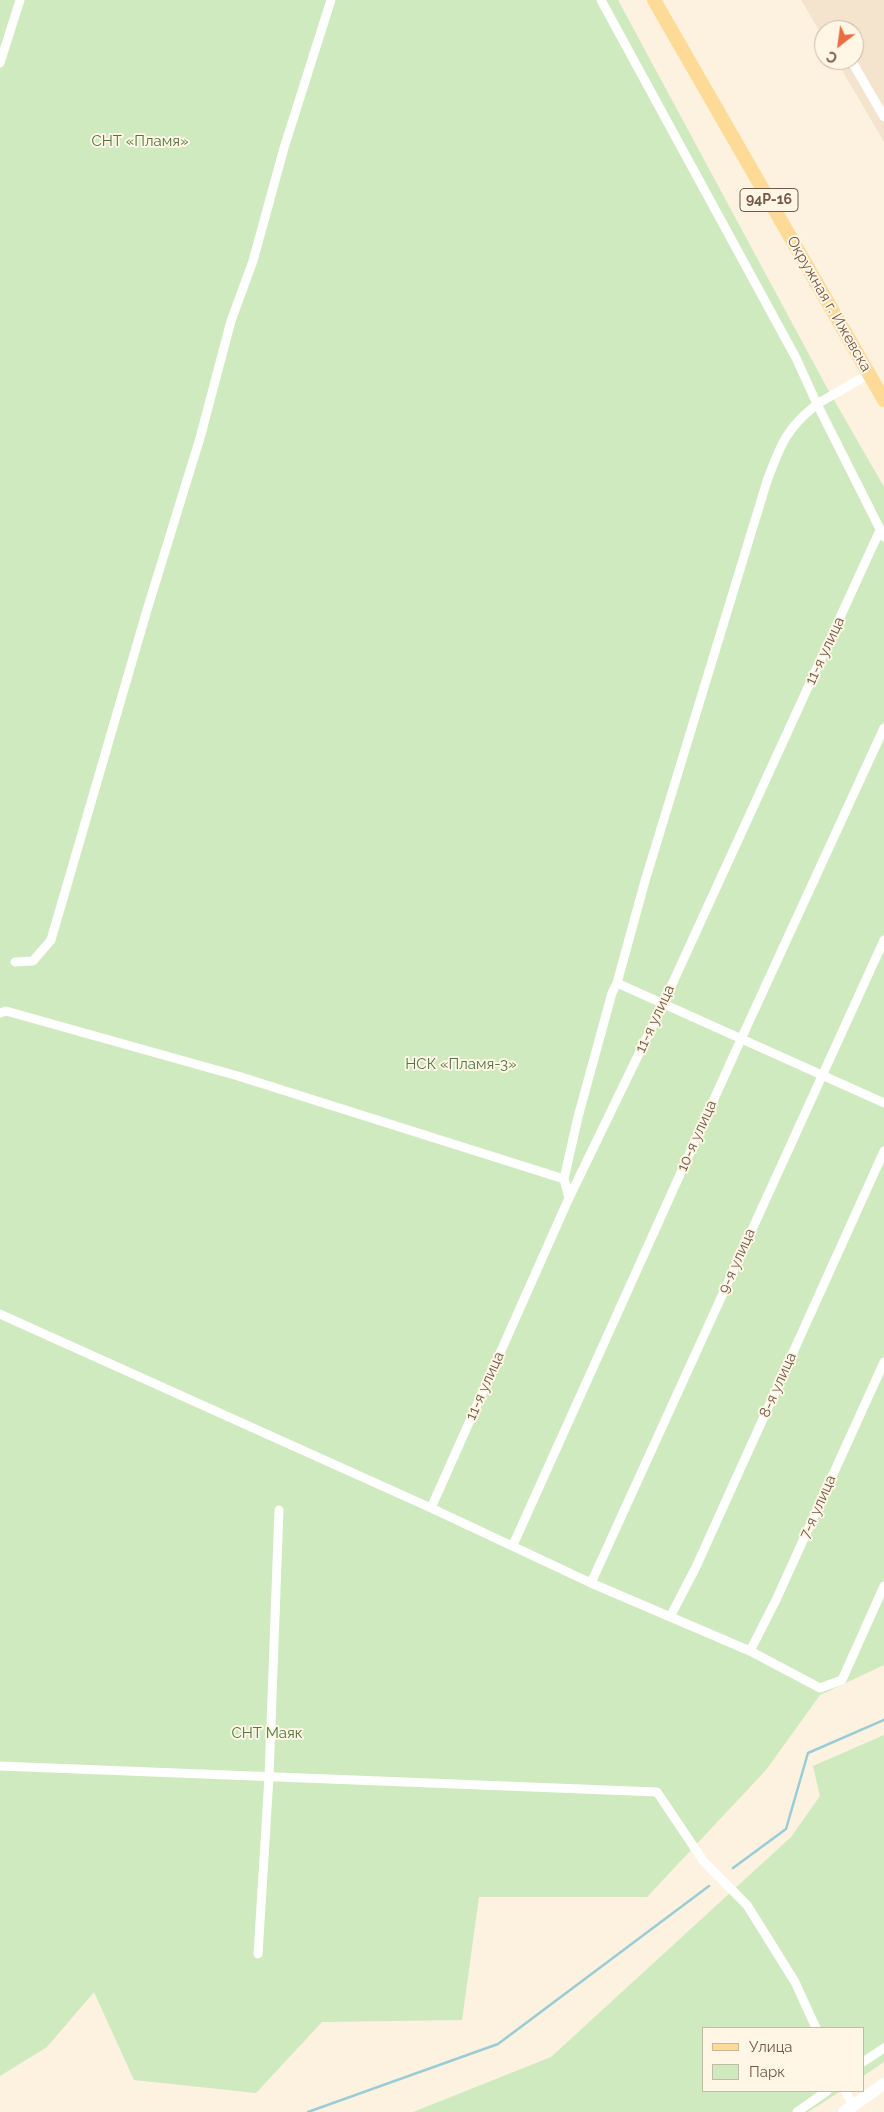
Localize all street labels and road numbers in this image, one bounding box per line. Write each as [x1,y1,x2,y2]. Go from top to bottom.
road number: 94Р-16 [740,188,798,212]
street label: Окружная г. Ижевска [783,233,875,375]
street label: 11-я улица [801,614,849,688]
street label: 11-я улица [631,982,679,1056]
street label: 10-я улица [673,1098,721,1174]
street label: 9-я улица [715,1226,759,1296]
street label: 11-я улица [462,1349,508,1423]
street label: 8-я улица [756,1350,800,1420]
street label: 7-я улица [796,1472,840,1542]

